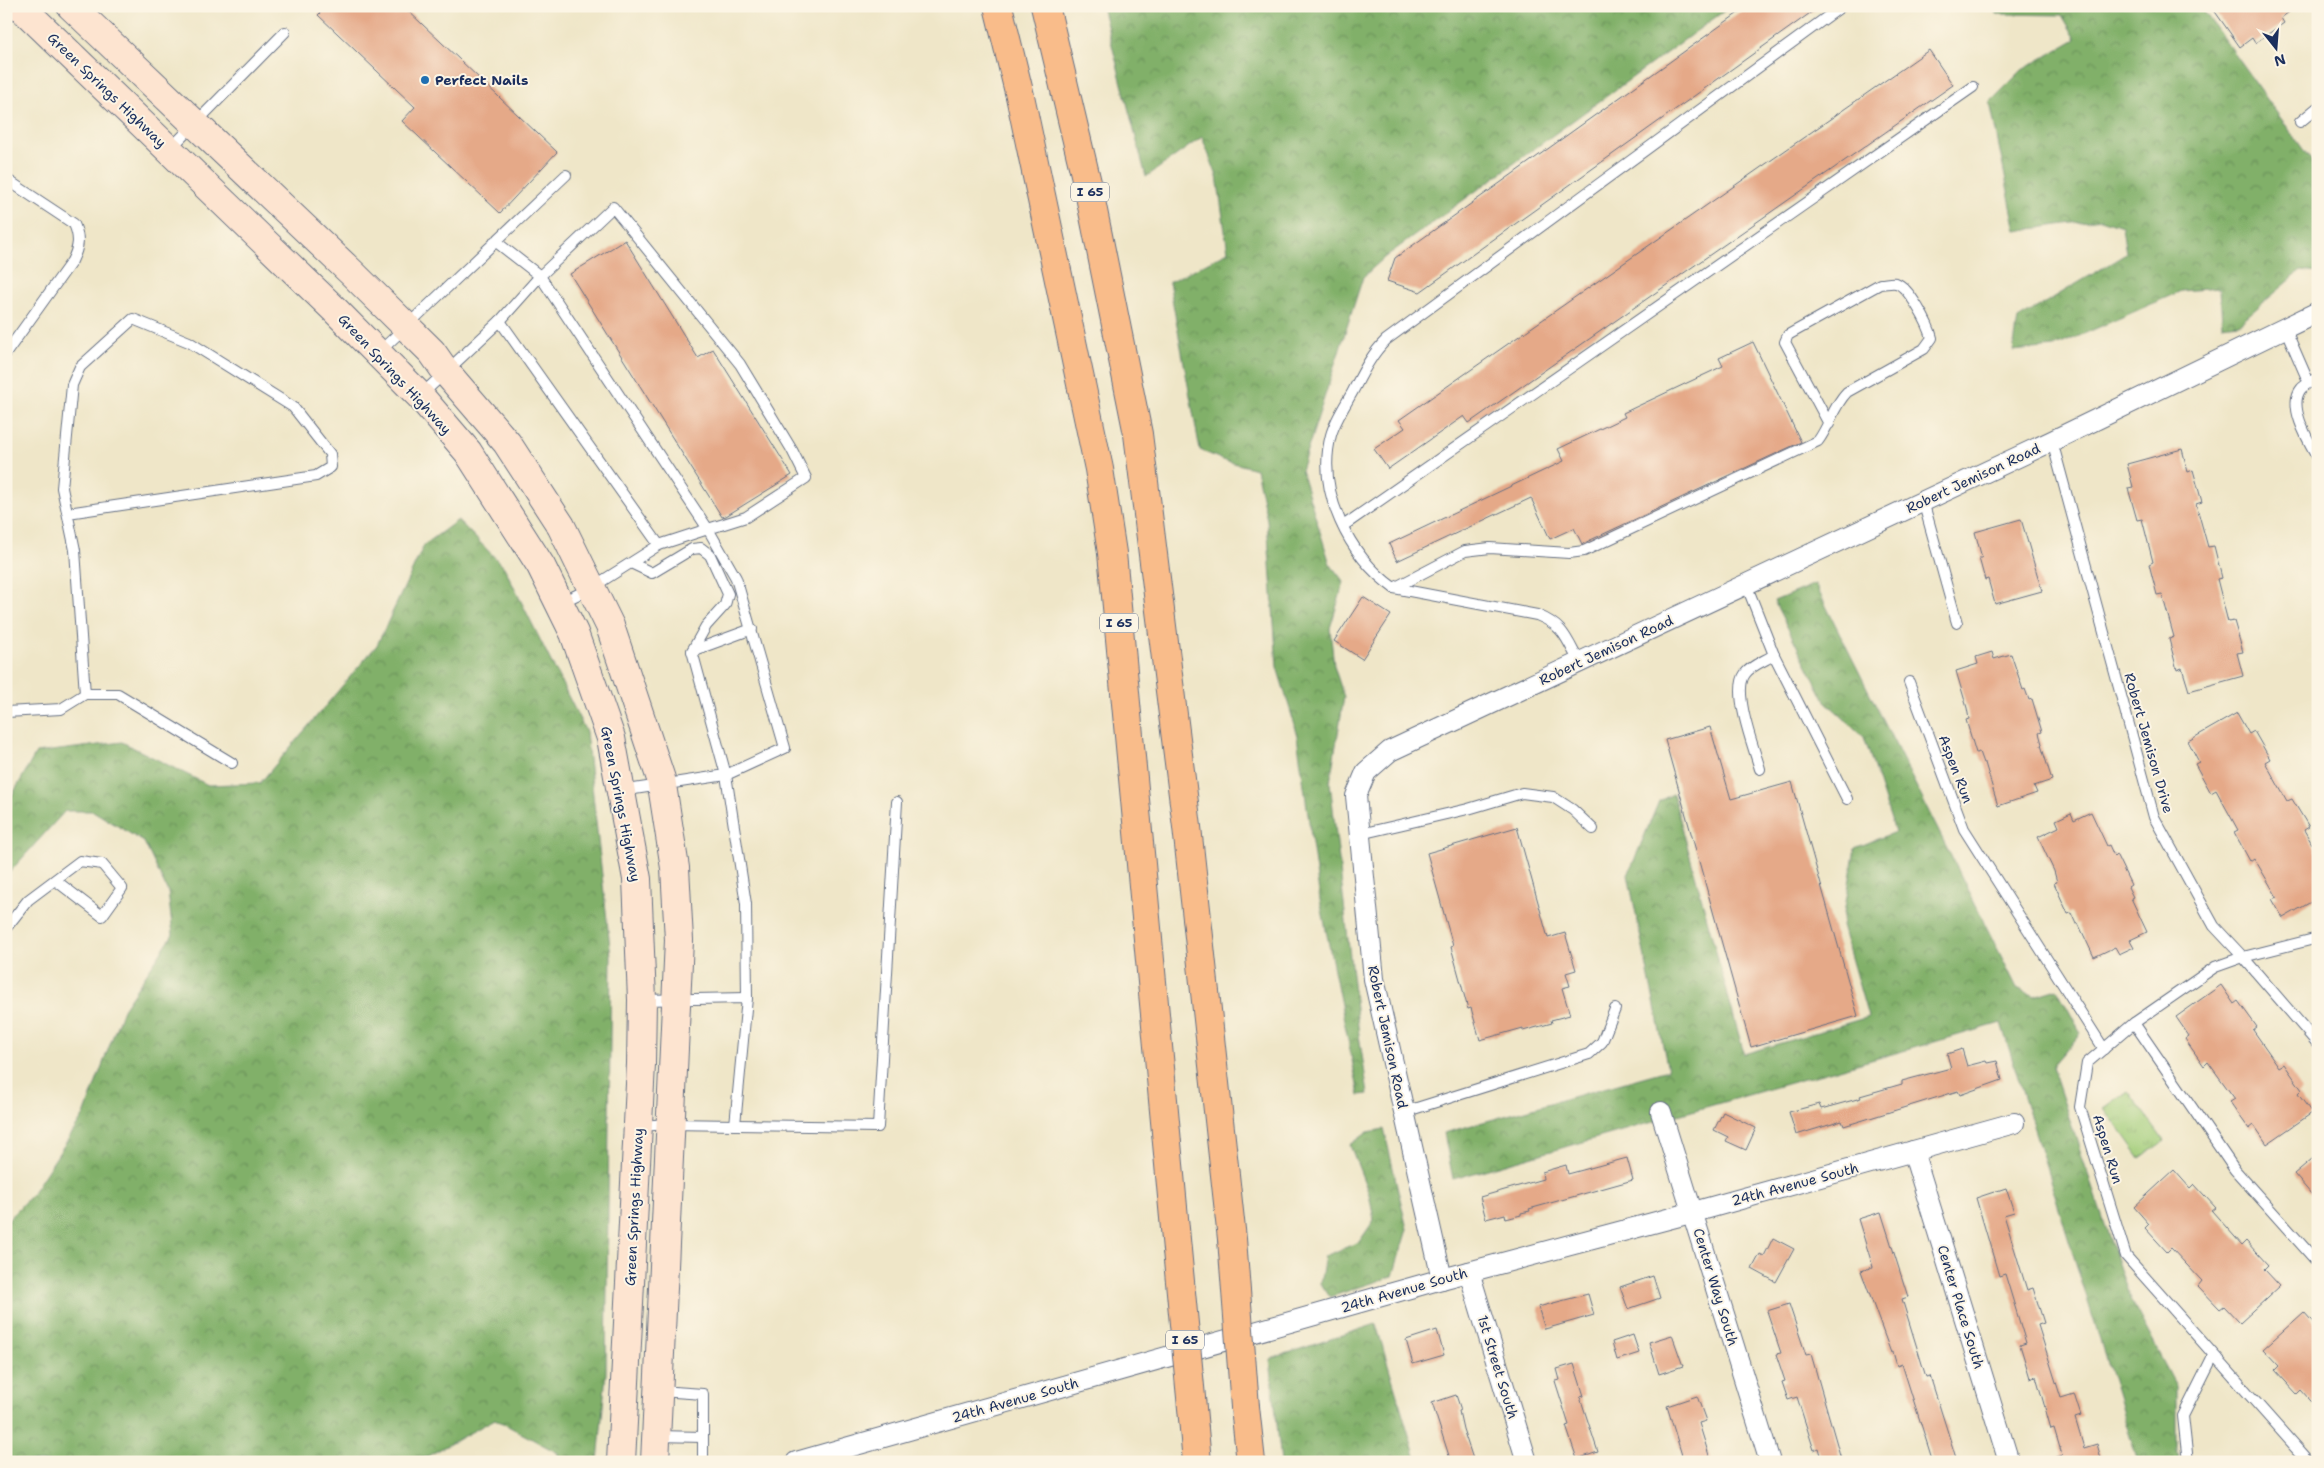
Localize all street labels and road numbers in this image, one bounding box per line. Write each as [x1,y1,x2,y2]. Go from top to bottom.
street label: Green Springs Highway [44,29,170,151]
road number: I 65 [1071,182,1109,202]
street label: Green Springs Highway [334,310,456,438]
street label: Robert Jemison Road [1903,439,2043,517]
street label: Robert Jemison Road [1536,611,1676,689]
road number: I 65 [1100,614,1138,632]
street label: Robert Jemison Drive [2120,671,2178,815]
street label: Green Springs Highway [597,725,645,883]
street label: Aspen Run [1935,732,1977,806]
street label: Robert Jemison Road [1364,964,1412,1110]
street label: Aspen Run [2089,1112,2127,1186]
street label: Green Springs Highway [621,1127,647,1287]
street label: 24th Avenue South [1729,1158,1861,1210]
street label: Center Way South [1690,1226,1742,1348]
street label: Center Place South [1934,1243,1988,1371]
street label: 24th Avenue South [1339,1263,1469,1317]
street label: 1st Street South [1474,1313,1522,1421]
road number: I 65 [1166,1330,1204,1350]
street label: 24th Avenue South [950,1373,1080,1427]

